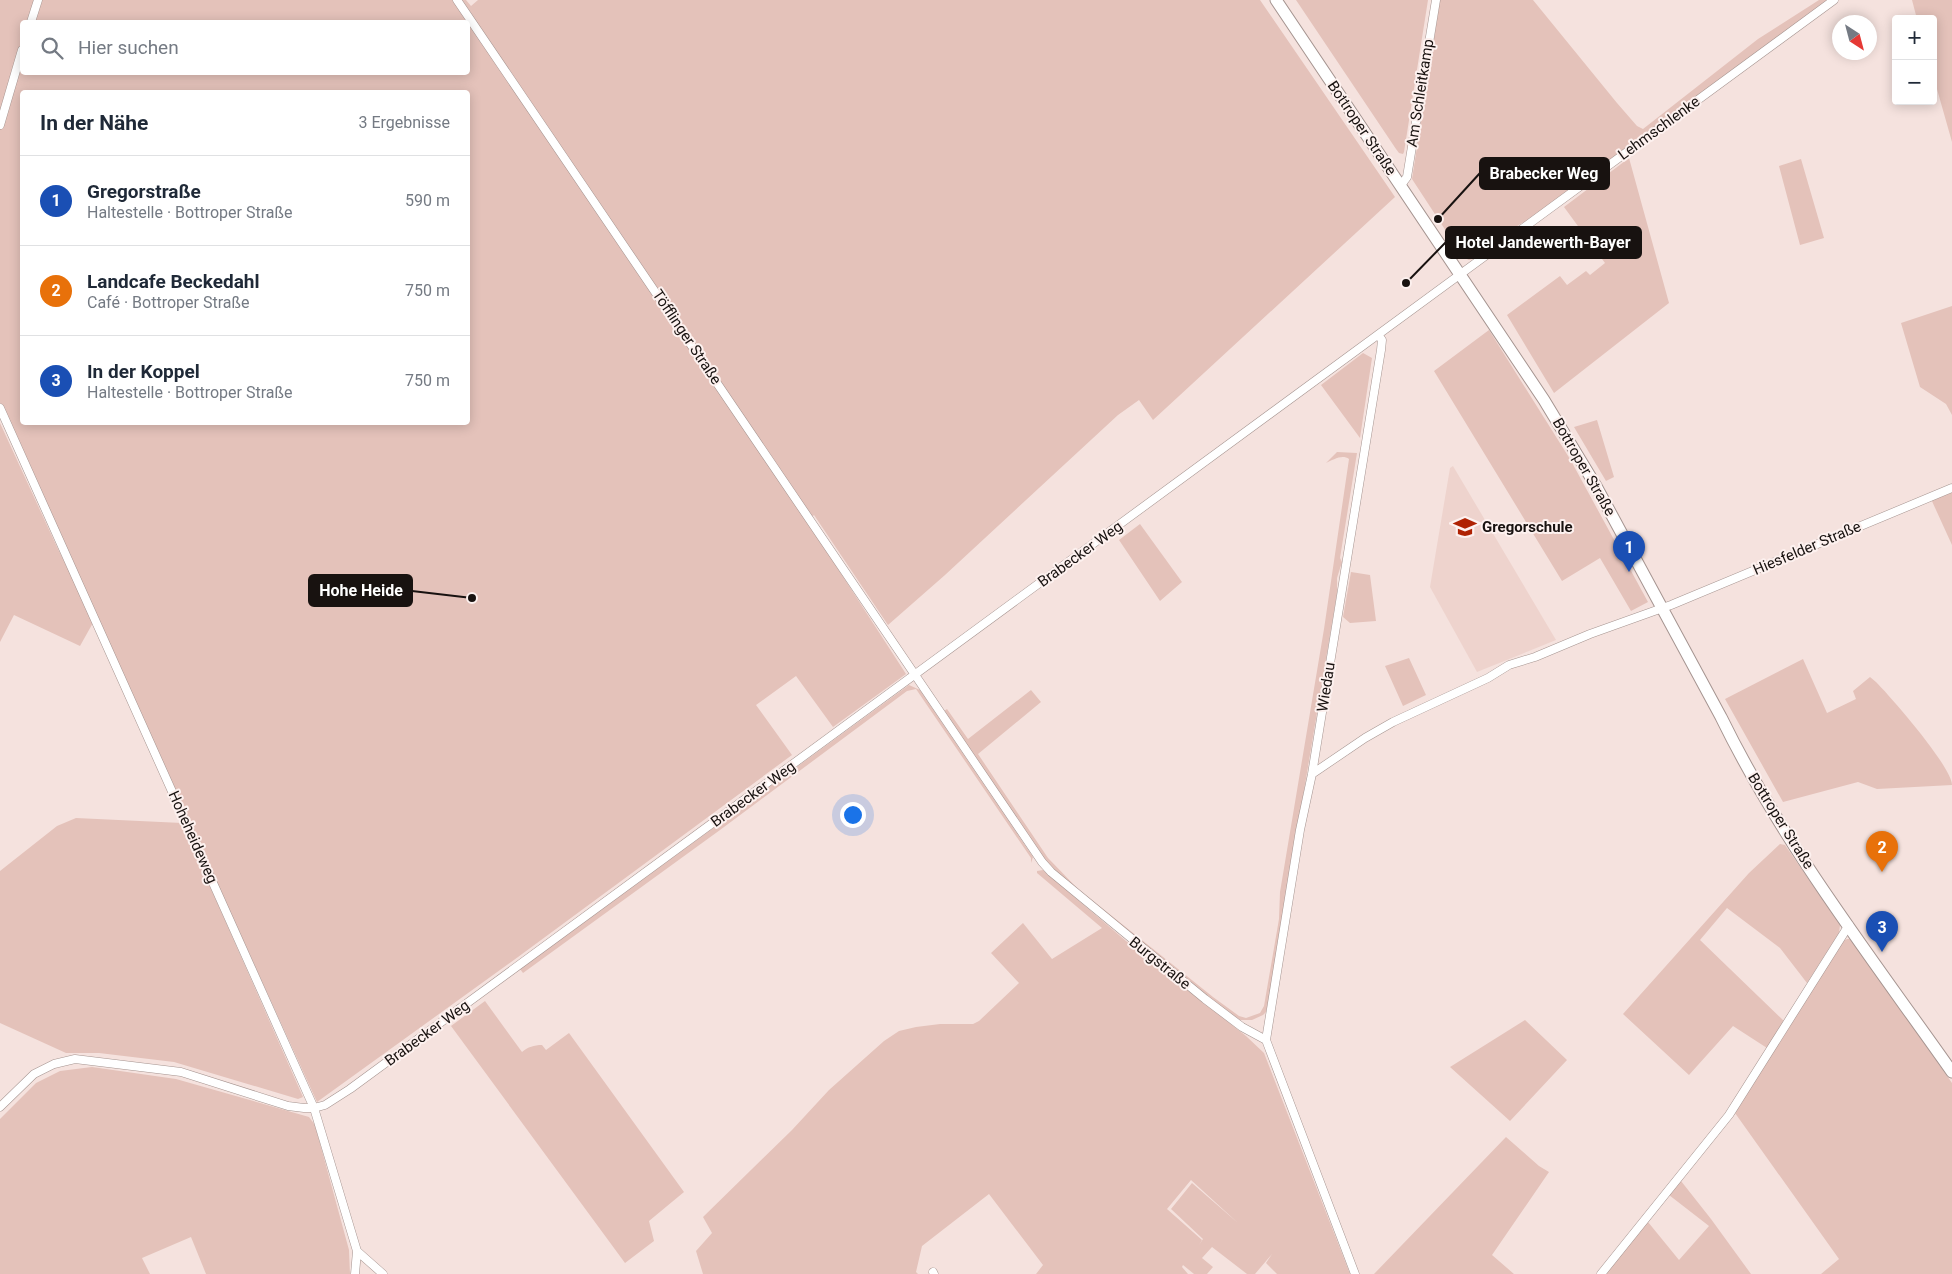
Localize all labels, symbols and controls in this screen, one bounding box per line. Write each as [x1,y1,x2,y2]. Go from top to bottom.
north arrow [1832,15,1877,60]
map controls [1892,15,1937,105]
button: + [1892,15,1937,60]
search box [20,20,470,75]
icon: search [38,34,66,62]
text: Hier suchen [78,36,179,59]
street label: Am Schleitkamp [1403,38,1437,148]
button: − [1892,60,1937,105]
street label: Bottroper Straße [1324,77,1400,179]
street label: Lehmschlenke [1615,92,1703,164]
text: In der Nähe [40,111,148,135]
text: 3 Ergebnisse [358,113,450,132]
callout: Brabecker Weg [1480,158,1609,189]
text: Brabecker Weg [1490,164,1598,183]
text: Gregorstraße [87,180,201,203]
text: 1 [51,191,61,210]
text: 590 m [405,191,450,210]
text: Haltestelle · Bottroper Straße [87,203,292,222]
callout: Hotel Jandewerth-Bayer [1446,227,1641,258]
text: Hotel Jandewerth-Bayer [1455,233,1631,252]
text: Landcafe Beckedahl [87,270,259,293]
text: 2 [51,281,61,300]
text: 750 m [405,281,450,300]
street label: Töfflinger Straße [649,286,725,388]
text: Café · Bottroper Straße [87,293,249,312]
text: In der Koppel [87,360,200,383]
text: 3 [51,371,61,390]
text: 750 m [405,371,450,390]
text: Haltestelle · Bottroper Straße [87,383,292,402]
street label: Bottroper Straße [1549,415,1619,519]
school or university icon: Gregorschule [1452,514,1478,540]
street label: Brabecker Weg [1034,517,1126,591]
street label: Hiesfelder Straße [1750,517,1864,579]
place label: Gregorschule [1482,518,1573,536]
pin: 1 [1613,531,1645,572]
callout: Hohe Heide [309,575,412,606]
text: Hohe Heide [319,581,403,600]
street label: Wiedau [1313,661,1339,713]
street label: Brabecker Weg [707,757,799,831]
street label: Bottroper Straße [1744,770,1818,872]
street label: Hoheheideweg [165,788,221,886]
your location [840,802,866,828]
pin: 2 [1866,831,1898,872]
pin: 3 [1866,911,1898,952]
street label: Burgstraße [1126,933,1194,993]
street label: Brabecker Weg [381,996,473,1070]

